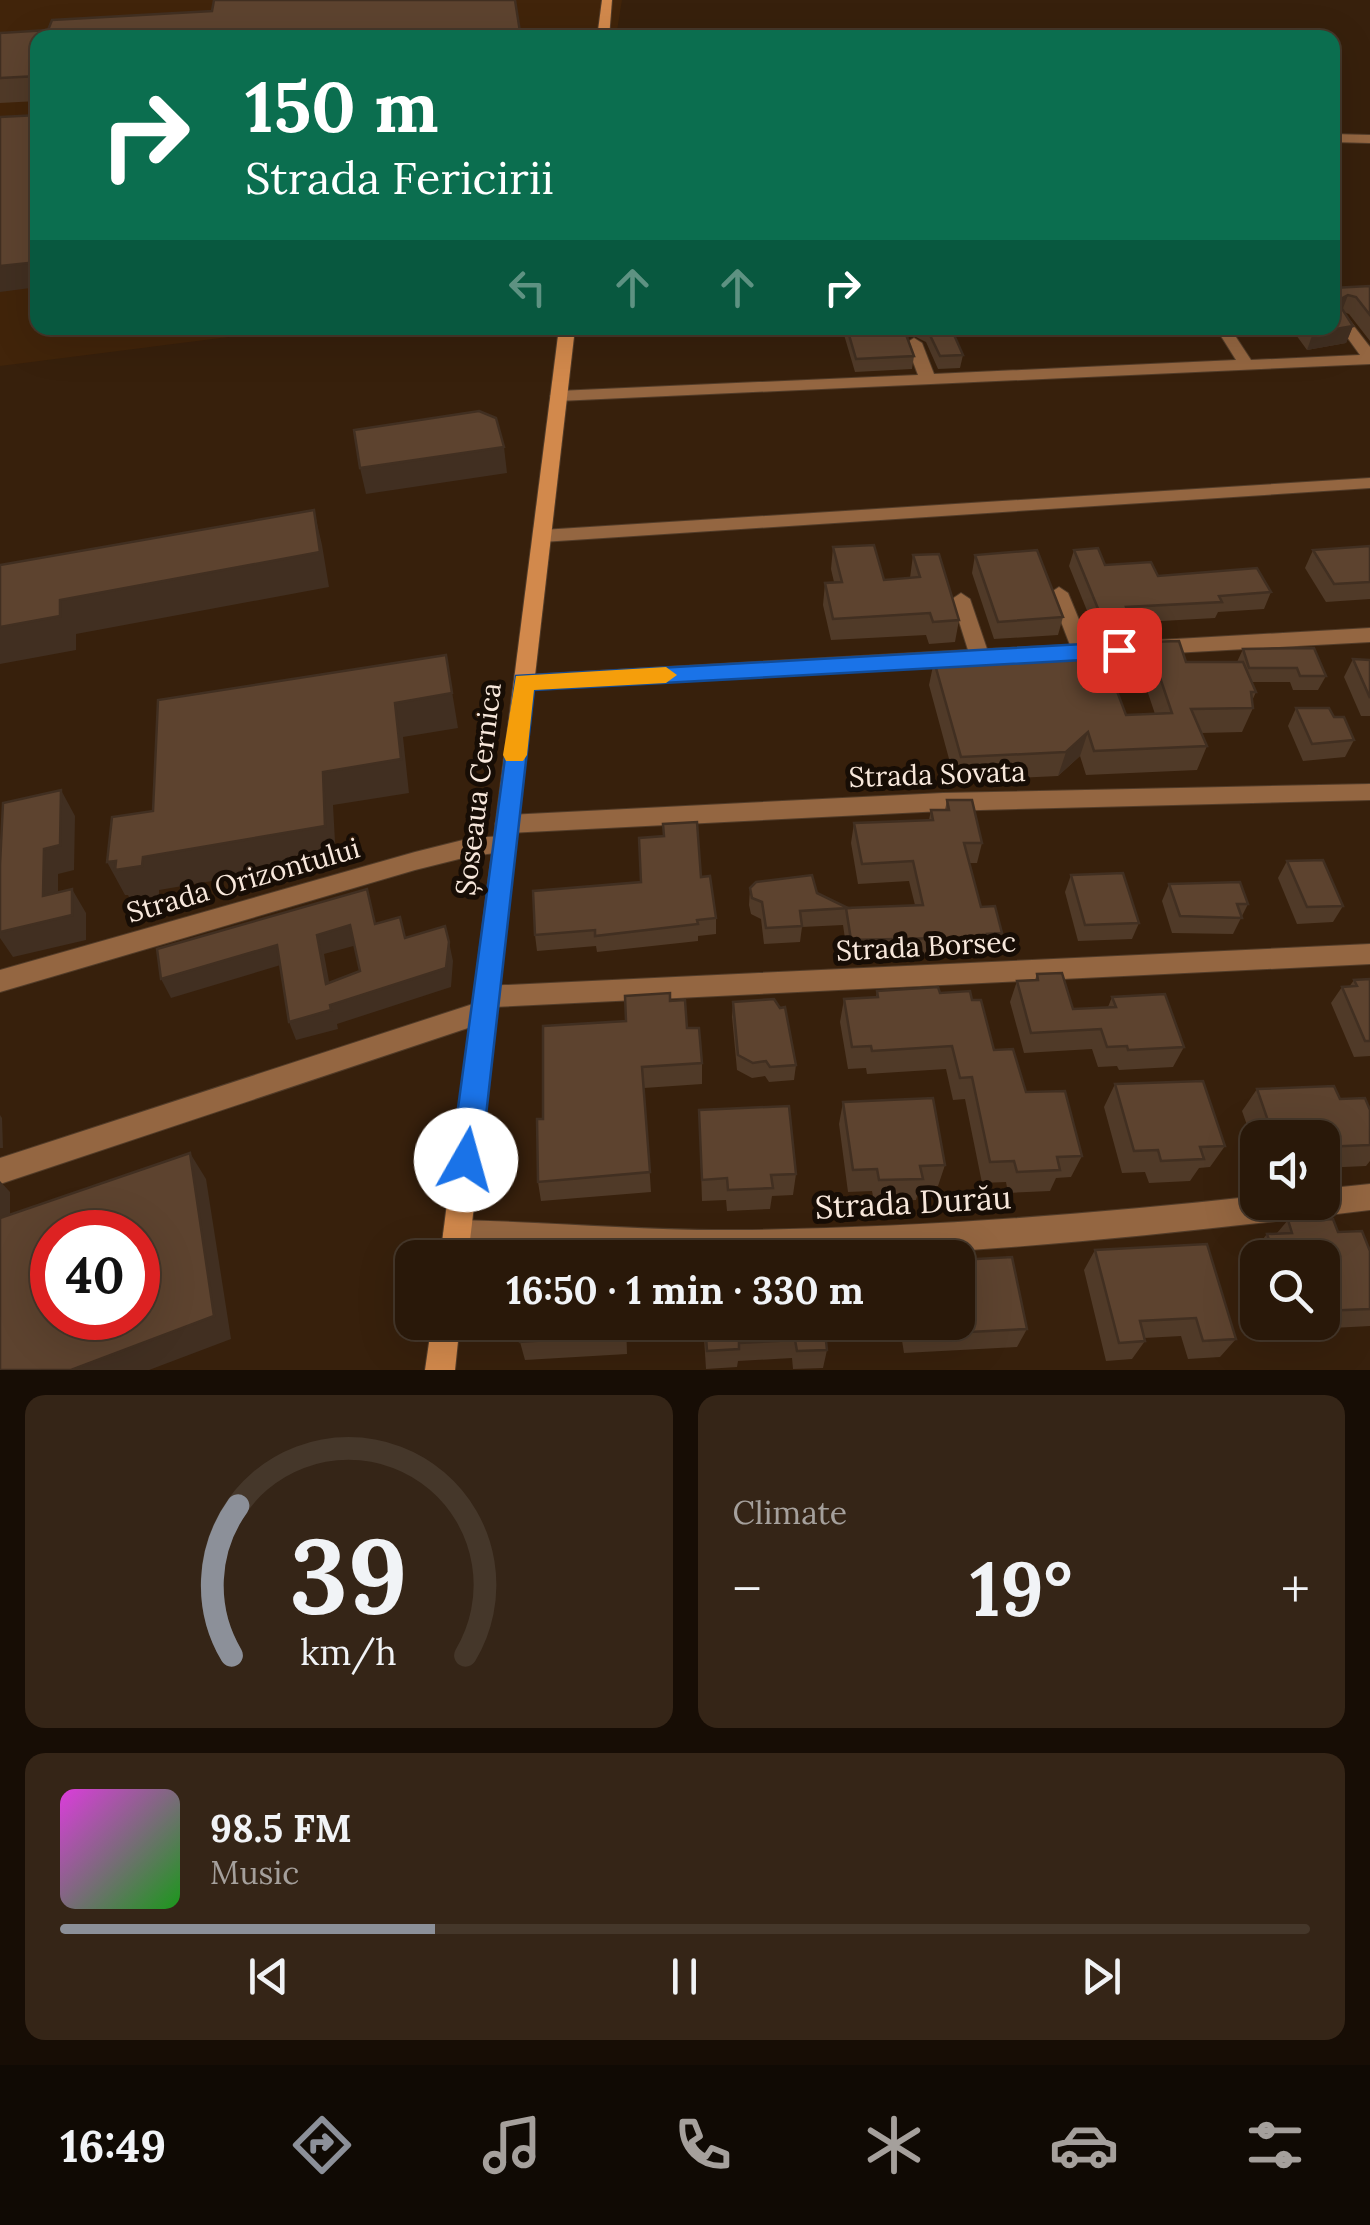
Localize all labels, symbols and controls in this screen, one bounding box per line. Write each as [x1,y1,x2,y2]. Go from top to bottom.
text: 150 m [245,62,439,151]
icon: right [80,70,210,200]
text: Strada Fericirii [245,149,554,206]
icon: left [500,260,555,315]
icon: ahead [605,260,660,315]
icon: ahead [710,260,765,315]
icon: right [815,260,870,315]
pin [1077,608,1162,693]
icon: arrive [1092,623,1147,678]
street label: Șoseaua Cernica [447,681,509,897]
street label: Strada Sovata [848,753,1026,795]
street label: Strada Orizontului [122,830,364,930]
street label: Strada Borsec [835,923,1017,969]
position arrow [414,1108,518,1212]
map controls [1240,1120,1340,1340]
button: sound [1240,1120,1340,1220]
street label: Strada Durău [814,1176,1012,1228]
speed limit sign: 40 [30,1210,160,1340]
button: search [1240,1240,1340,1340]
text: 16:50 · 1 min · 330 m [506,1266,864,1314]
text: Climate [733,1492,847,1533]
text: 39 [290,1508,408,1641]
text: 19° [970,1541,1072,1637]
text: − [733,1554,762,1624]
text: + [1281,1554,1310,1624]
text: km/h [300,1629,397,1675]
text: 98.5 FM [210,1804,352,1852]
text: Music [210,1852,299,1893]
icon: previous [241,1949,296,2004]
icon: pause [657,1949,712,2004]
icon: next [1074,1949,1129,2004]
icon: directions [287,2110,357,2180]
icon: music [477,2110,547,2180]
icon: phone [668,2110,738,2180]
icon: climate [859,2110,929,2180]
icon: car [1049,2110,1119,2180]
icon: filters [1240,2110,1310,2180]
text: 16:49 [60,2117,166,2174]

